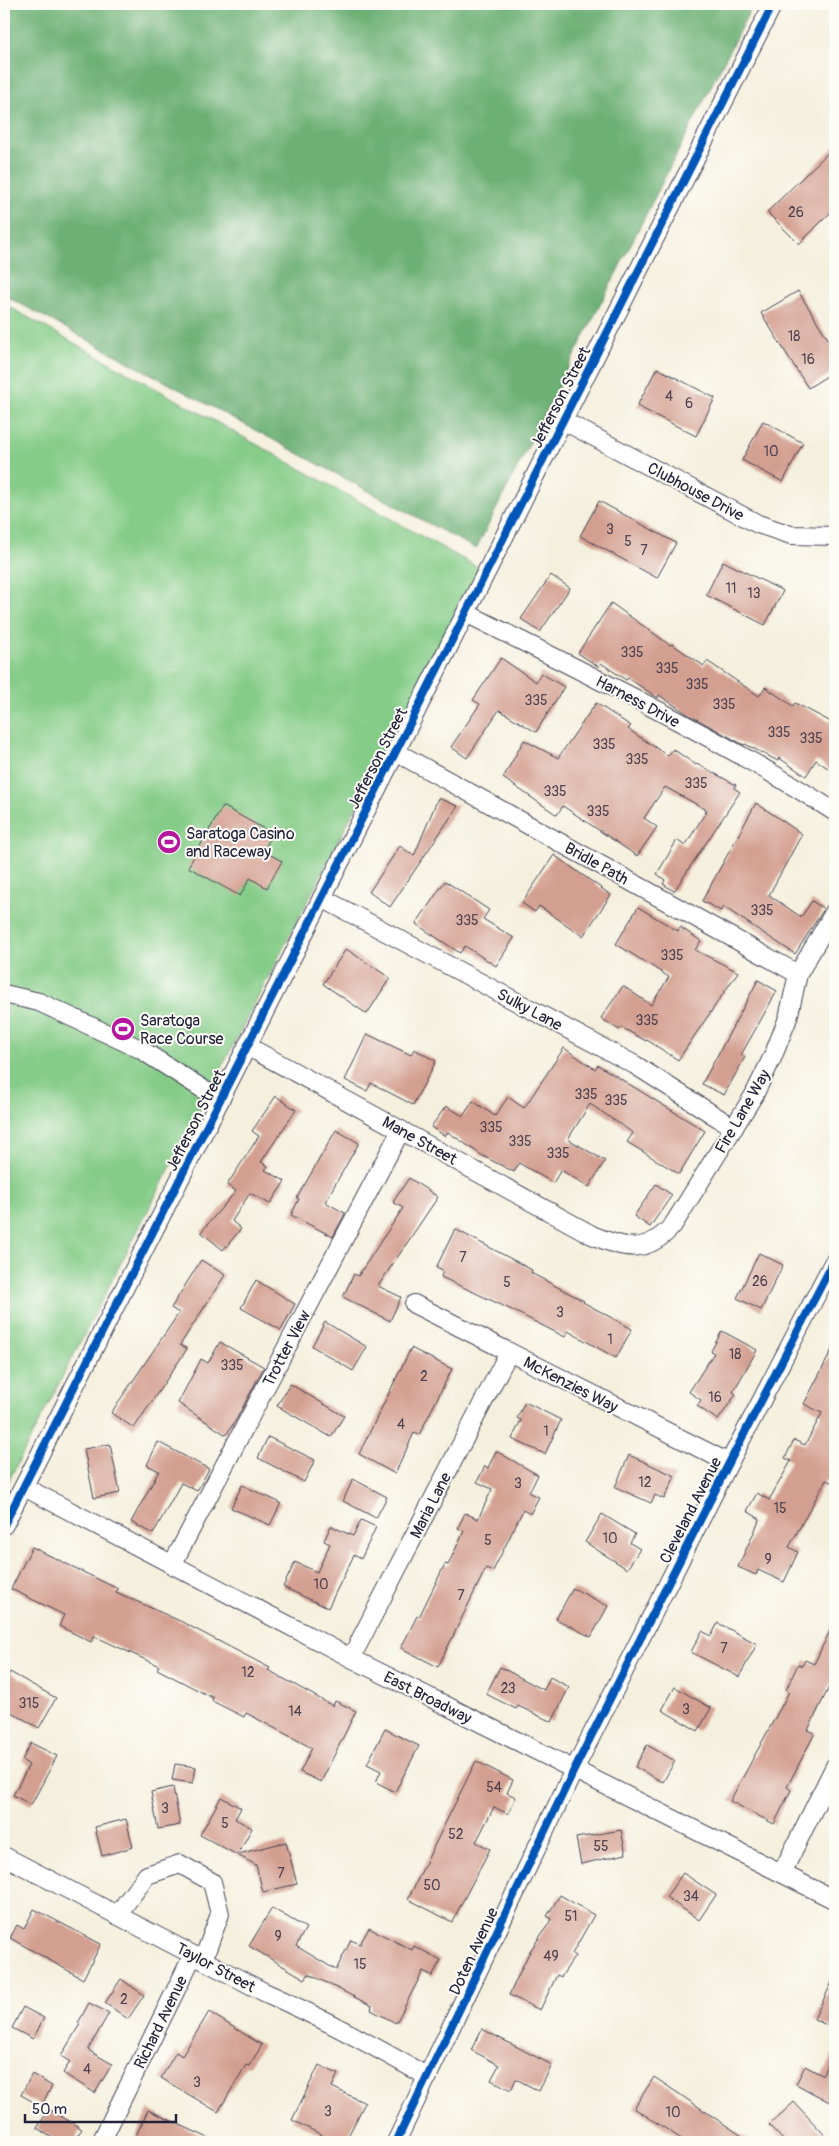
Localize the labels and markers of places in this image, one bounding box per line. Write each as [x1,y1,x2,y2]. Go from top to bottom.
place label: Saratoga Casino and Raceway [186,824,295,862]
sports icon: Saratoga Casino and Raceway [156,829,182,855]
place label: Saratoga Race Course [140,1011,224,1049]
sports icon: Saratoga Race Course [110,1016,136,1042]

